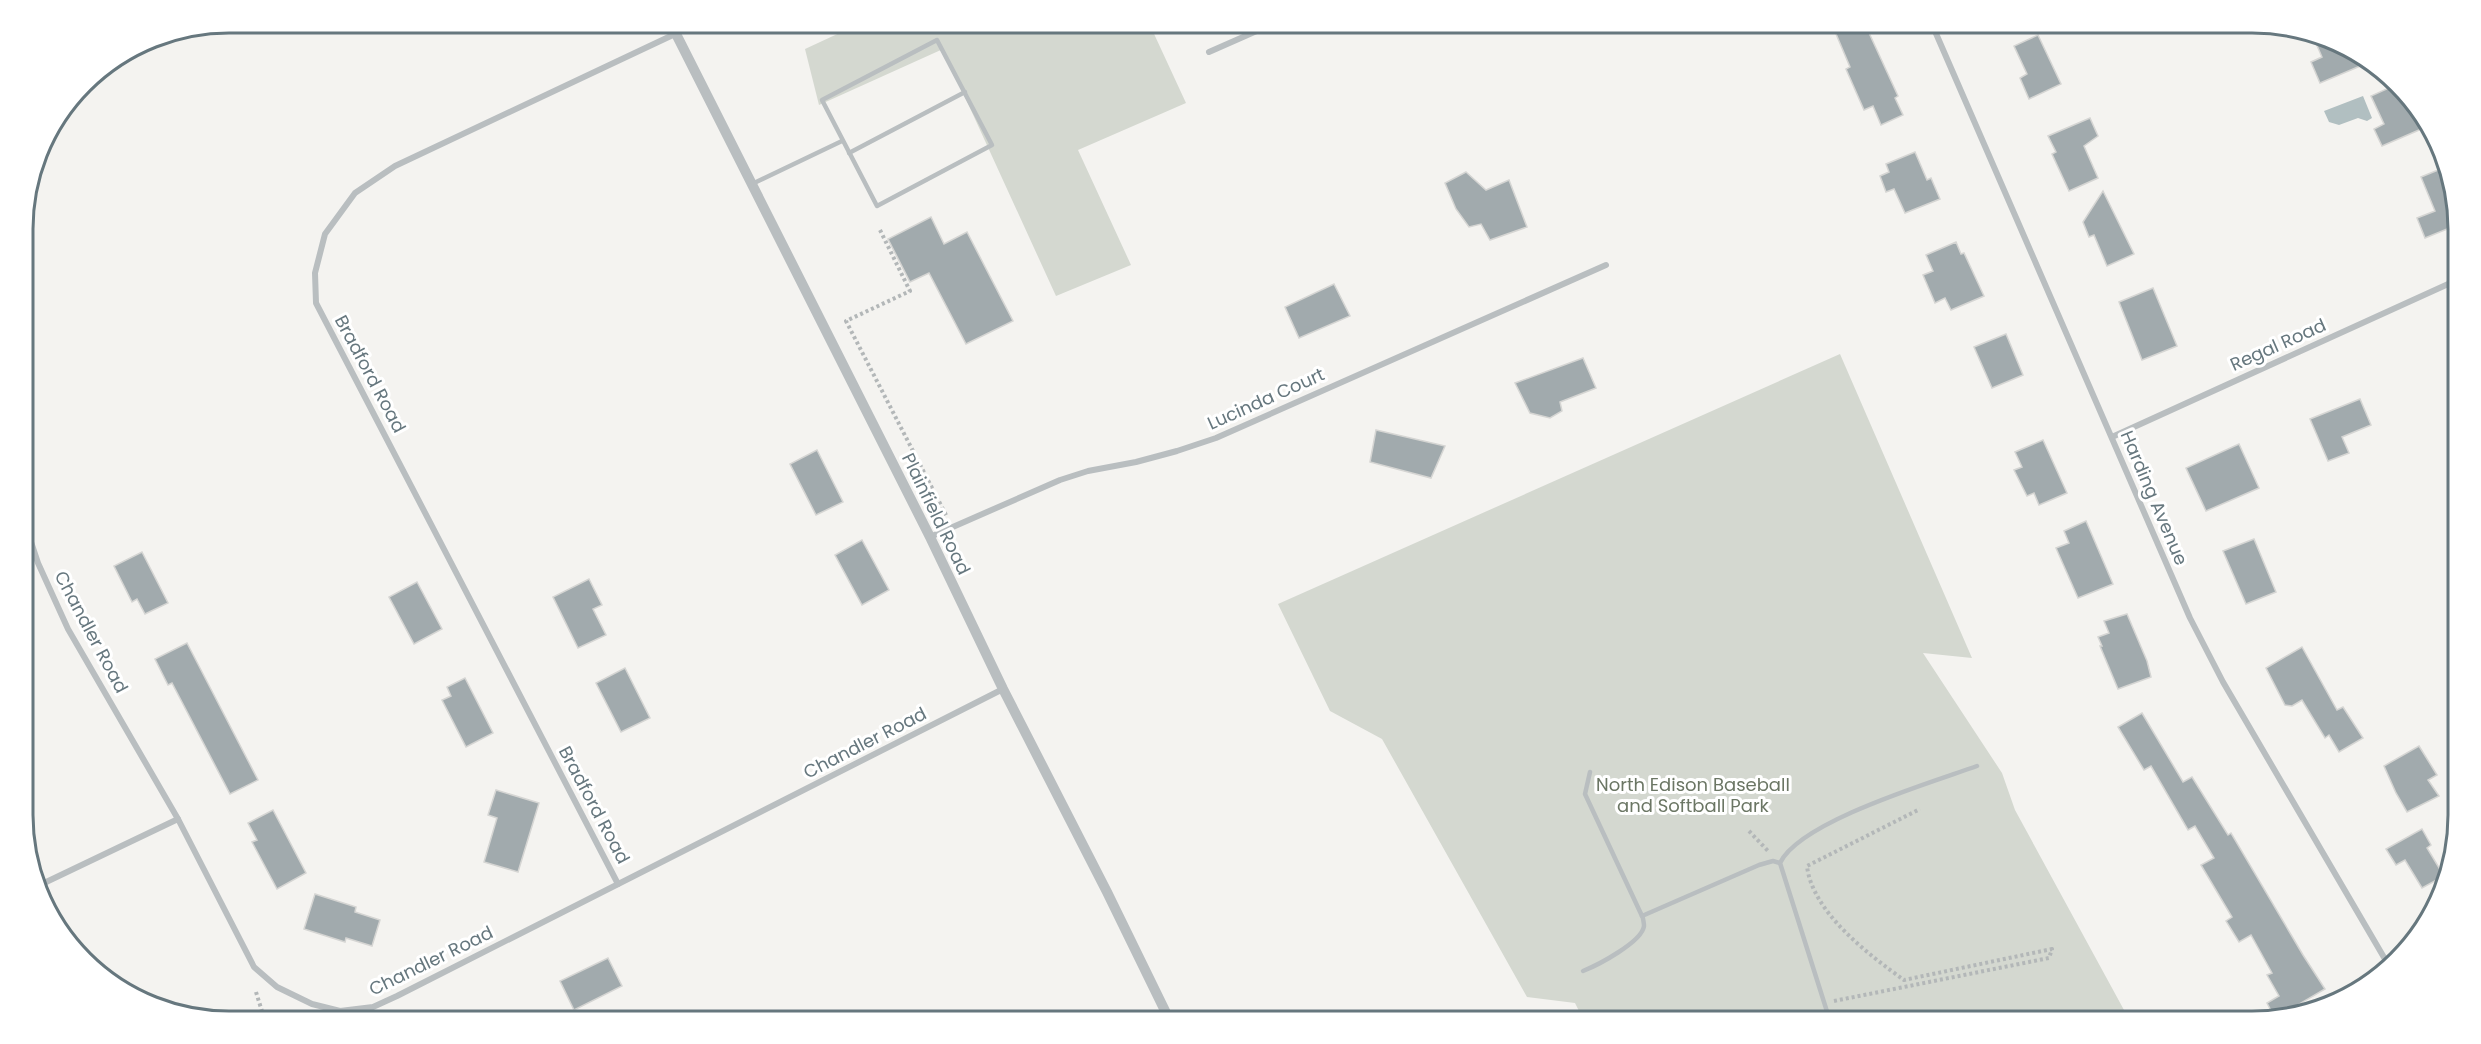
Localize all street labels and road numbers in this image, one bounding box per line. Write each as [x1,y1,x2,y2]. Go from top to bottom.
street label: Bradford Road [329,310,412,437]
street label: Regal Road [2226,312,2330,377]
street label: Lucinda Court [1203,362,1328,435]
street label: Harding Avenue [2115,427,2194,569]
street label: Plainfield Road [896,449,977,579]
street label: Chandler Road [49,566,134,697]
street label: Chandler Road [799,701,931,784]
street label: Bradford Road [553,741,636,868]
street label: Chandler Road [365,920,497,1001]

